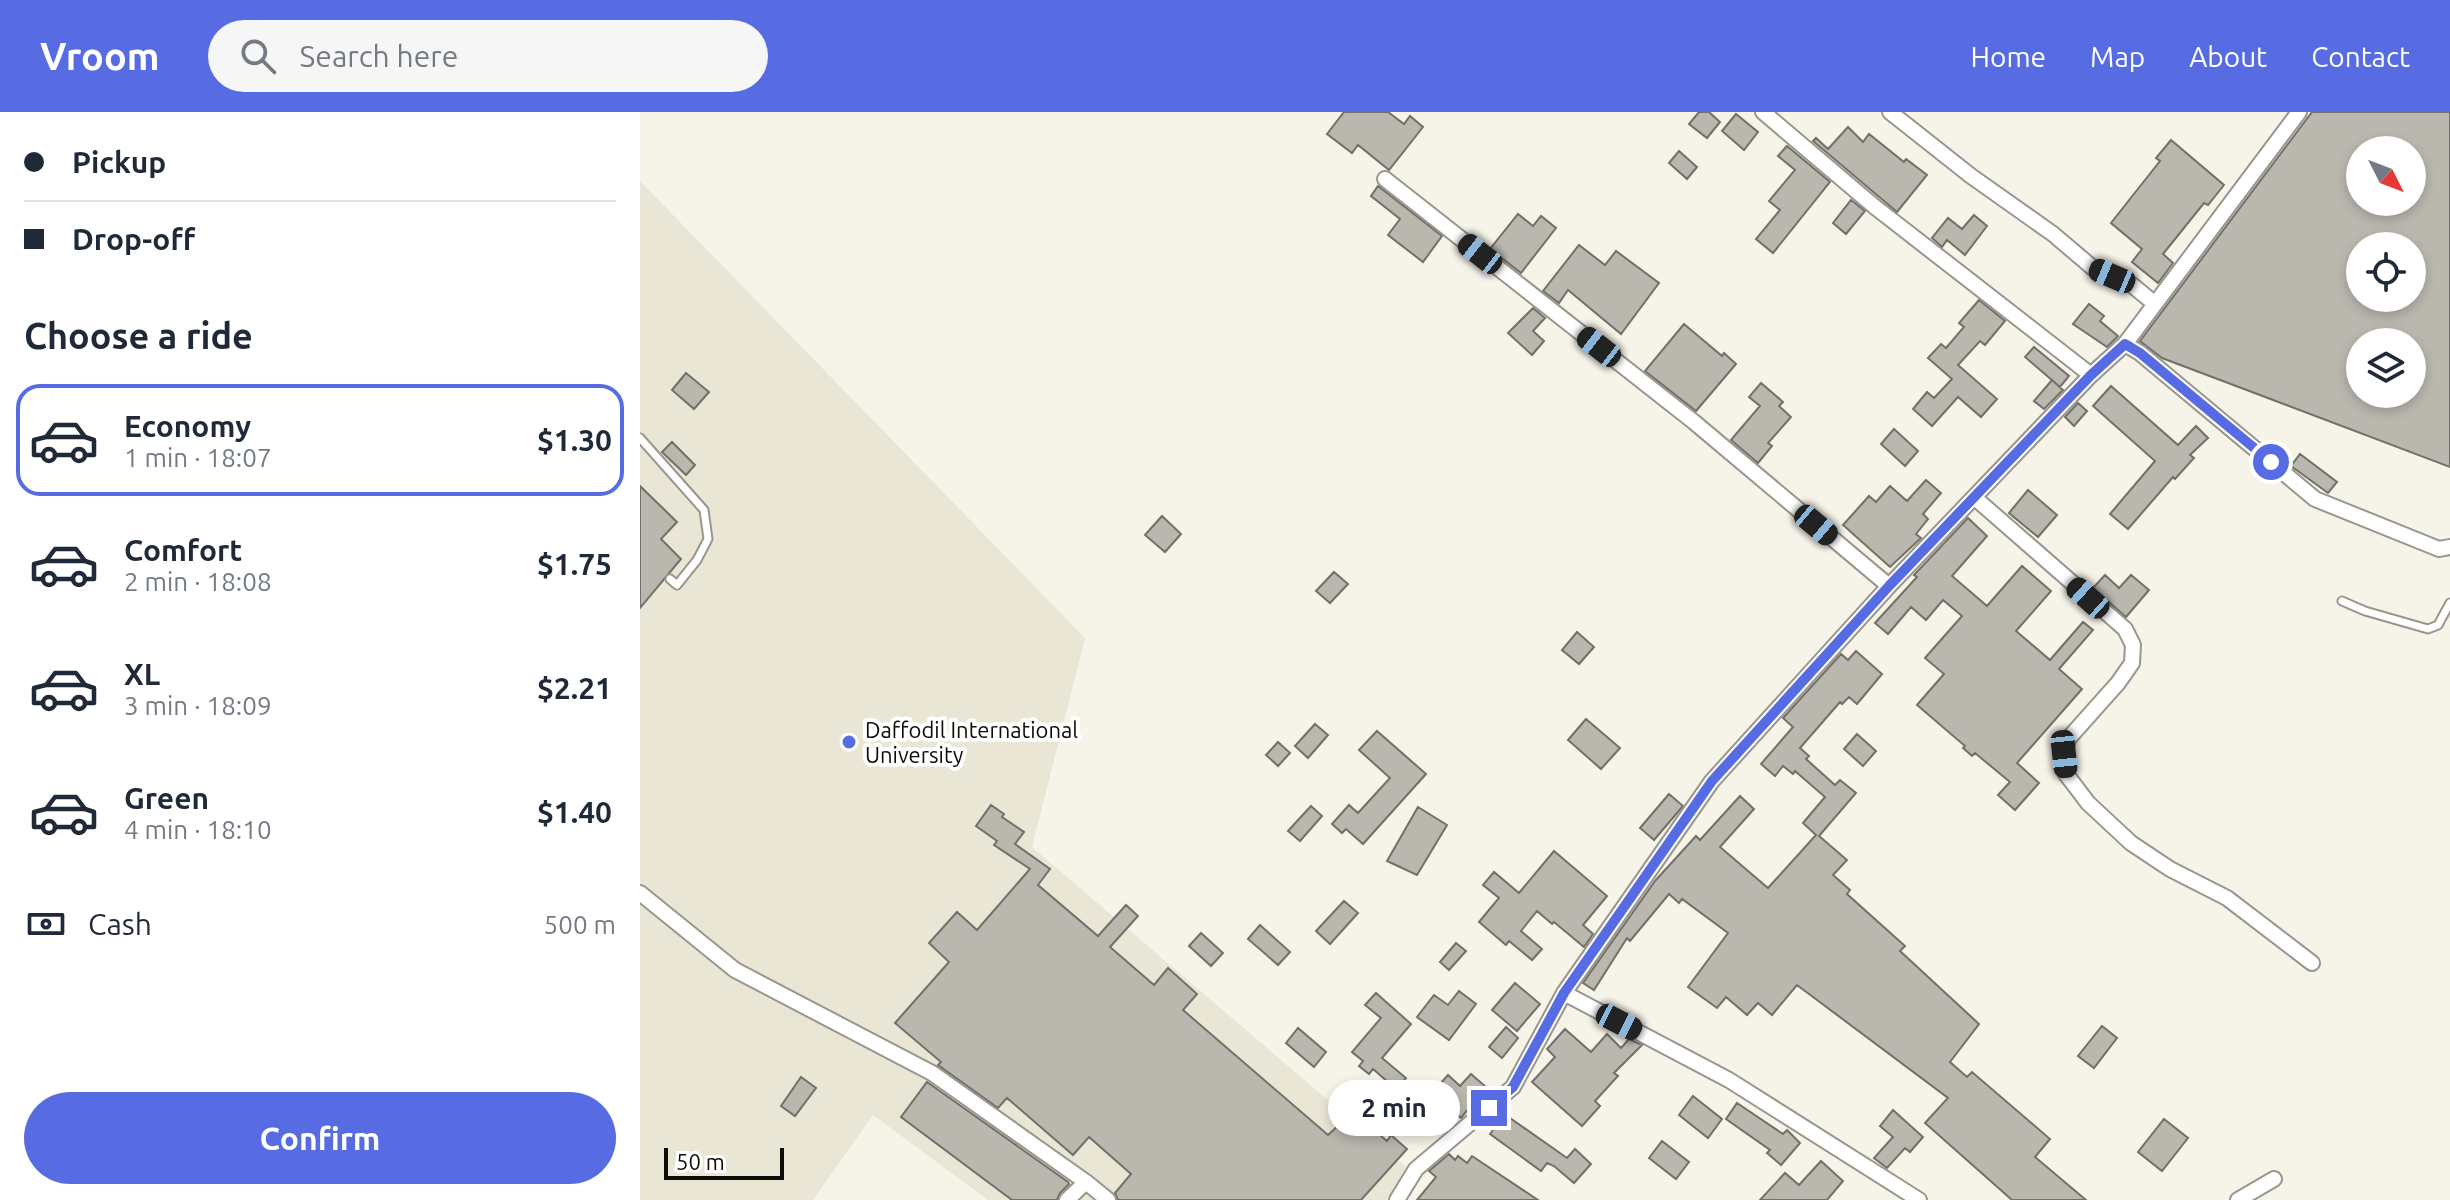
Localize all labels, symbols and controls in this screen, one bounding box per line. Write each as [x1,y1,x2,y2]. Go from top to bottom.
search box [208,20,768,92]
icon: search [236,34,280,78]
text: Vroom [40,35,160,77]
text: Search here [300,39,458,73]
text: Home [1971,41,2046,72]
text: Map [2090,41,2145,72]
text: About [2189,41,2267,72]
text: Contact [2311,41,2410,72]
north arrow [2346,136,2426,216]
map controls [2346,136,2426,408]
text: Pickup [72,145,166,179]
text: Drop-off [72,222,195,256]
car [1454,230,1506,278]
button: locate [2346,232,2426,312]
car [2085,256,2139,296]
text: Choose a ride [24,315,253,356]
car [1573,323,1625,371]
button: layers [2346,328,2426,408]
icon: car [28,404,100,476]
text: Economy [124,409,251,443]
text: $1.30 [537,423,612,457]
text: 1 min · 18:07 [124,443,272,472]
route start [2253,444,2289,480]
car [1790,500,1842,550]
icon: car [28,528,100,600]
text: Comfort [124,533,242,567]
text: $1.75 [537,547,612,581]
text: 2 min · 18:08 [124,567,272,596]
car [2062,573,2114,623]
icon: car [28,652,100,724]
text: XL [124,657,160,691]
text: $2.21 [537,671,612,705]
text: 3 min · 18:09 [124,691,272,720]
place label: Daffodil International University [865,717,1078,767]
car [2050,729,2078,779]
marker: Daffodil International University [840,733,858,751]
icon: car [28,776,100,848]
text: Green [124,781,209,815]
text: $1.40 [537,795,612,829]
text: 4 min · 18:10 [124,815,272,844]
icon: cash [24,902,68,946]
text: Cash [88,907,152,941]
text: 500 m [544,910,616,939]
car [1592,1000,1646,1044]
callout: 2 min [1329,1080,1461,1136]
route end [1471,1090,1507,1126]
button: Confirm [24,1092,616,1184]
text: 2 min [1361,1093,1427,1122]
scale bar [664,1144,784,1180]
text: 50 m [676,1149,725,1174]

